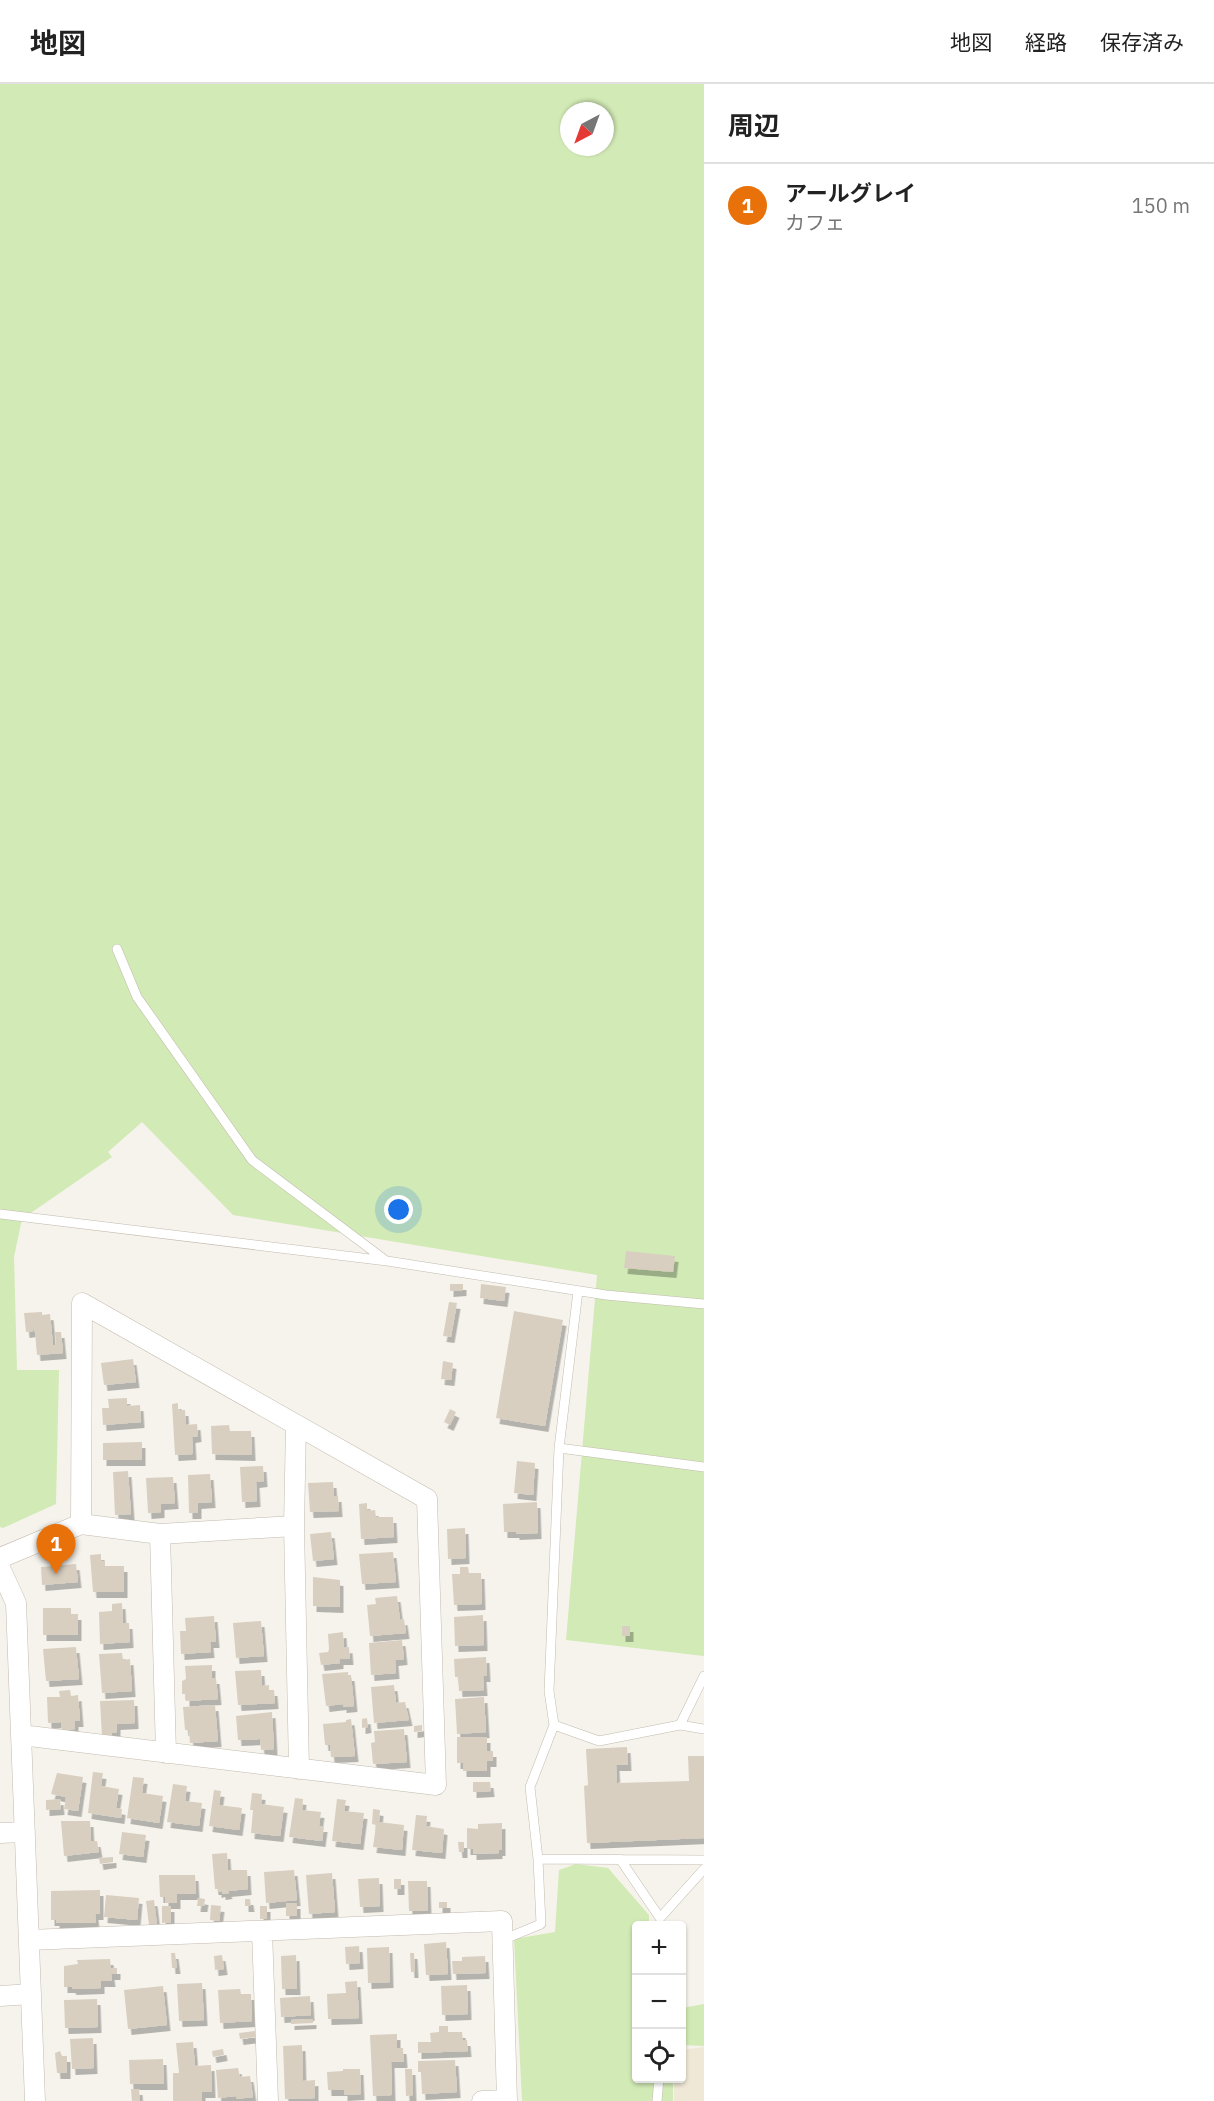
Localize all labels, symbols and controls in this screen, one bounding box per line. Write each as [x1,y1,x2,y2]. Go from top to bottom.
text: 地図 [30,24,86,61]
text: 地図 [950,28,992,56]
text: 経路 [1025,28,1067,56]
text: 保存済み [1100,28,1184,56]
north arrow [560,102,614,156]
text: 周辺 [728,108,780,142]
text: アールグレイ [785,178,916,207]
text: 1 [742,192,754,219]
text: 150 m [1132,192,1190,219]
text: カフェ [785,209,845,236]
your location [384,1195,413,1224]
pin: 1 [36,1524,76,1574]
map controls [632,1921,686,2083]
button: + [632,1921,686,1975]
button: − [632,1975,686,2029]
button: locate [632,2029,686,2083]

